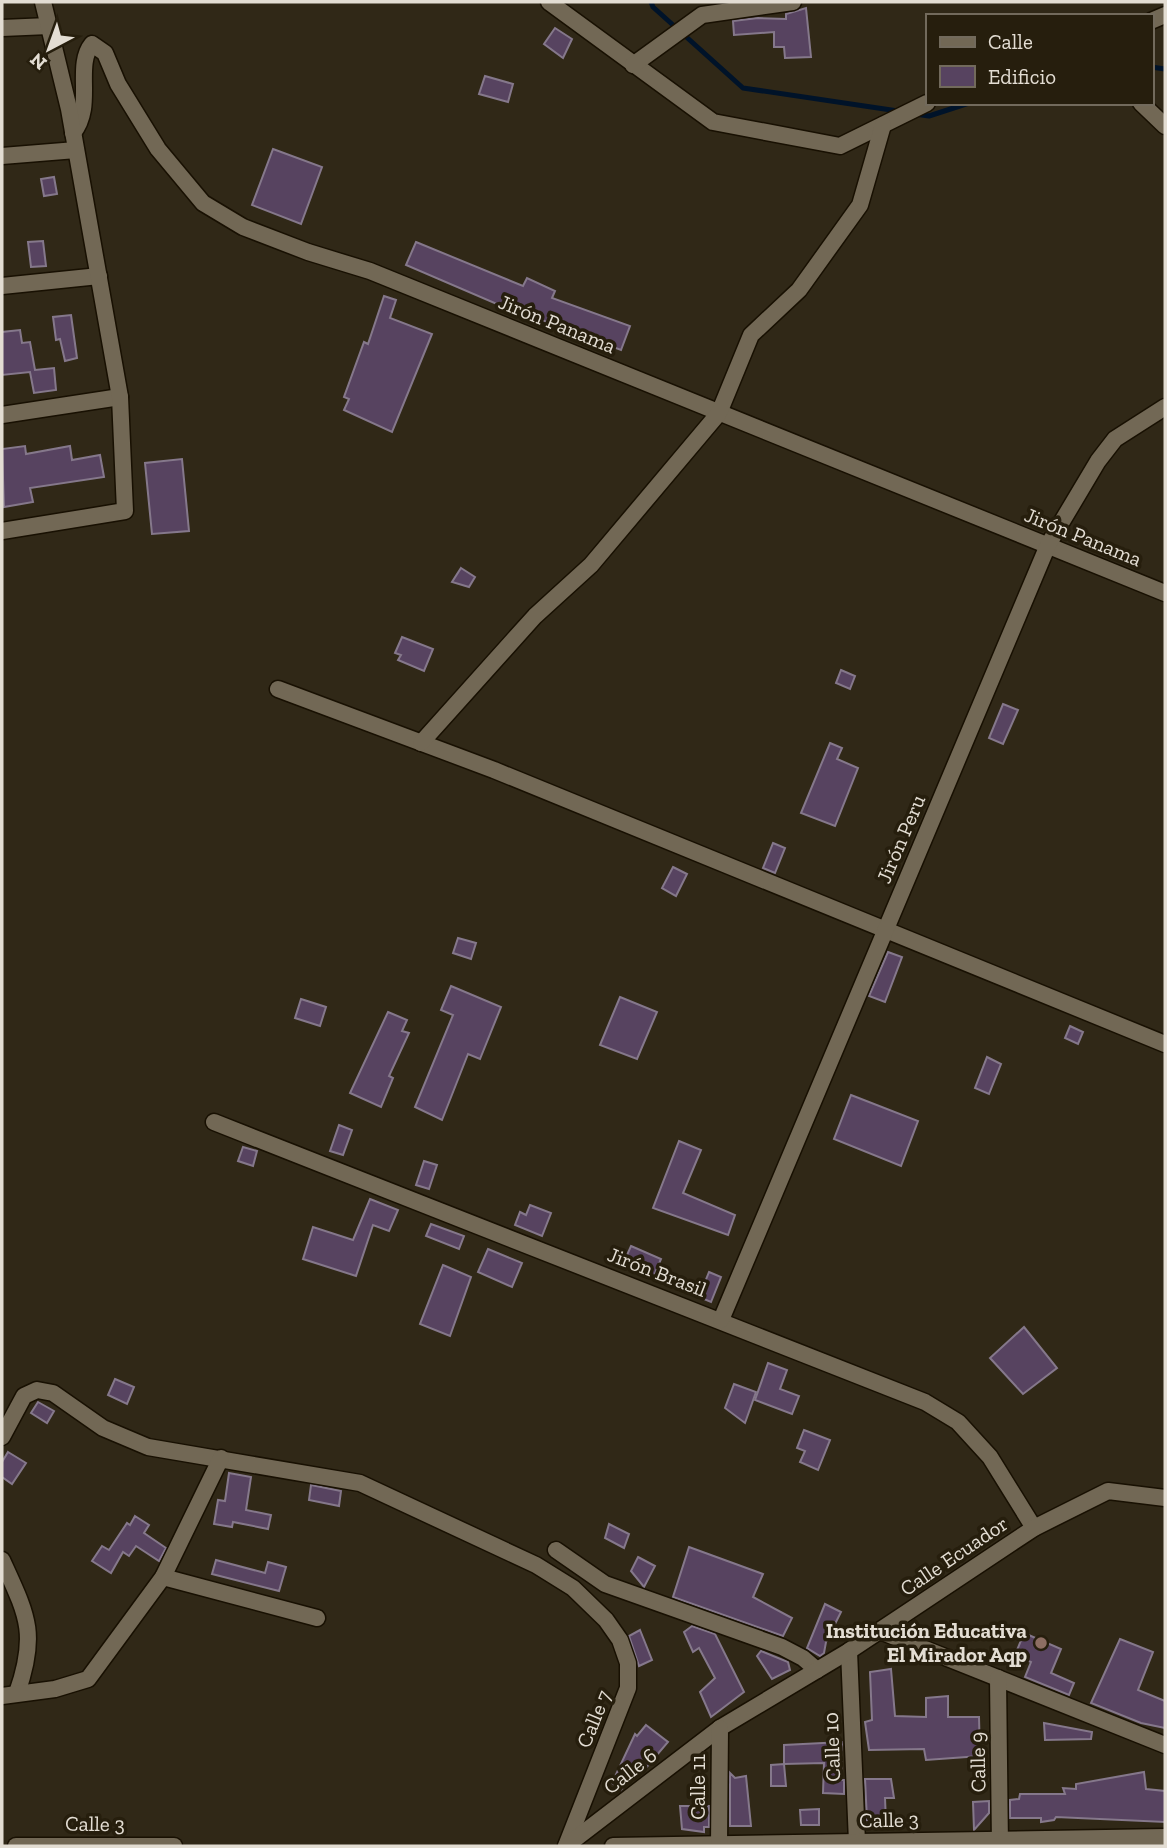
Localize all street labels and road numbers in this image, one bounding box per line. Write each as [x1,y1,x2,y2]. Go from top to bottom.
street label: Jirón Panama [495,289,619,358]
street label: Jirón Panama [1021,502,1145,571]
street label: Jirón Peru [871,791,930,887]
street label: Jirón Brasil [604,1241,710,1302]
street label: Calle Ecuador [895,1510,1012,1601]
street label: Calle 7 [571,1686,616,1751]
street label: Calle 10 [818,1712,845,1782]
street label: Calle 9 [964,1731,991,1793]
street label: Calle 6 [598,1742,661,1799]
street label: Calle 11 [685,1754,710,1820]
street label: Calle 3 [859,1806,919,1833]
street label: Calle 3 [65,1810,125,1837]

